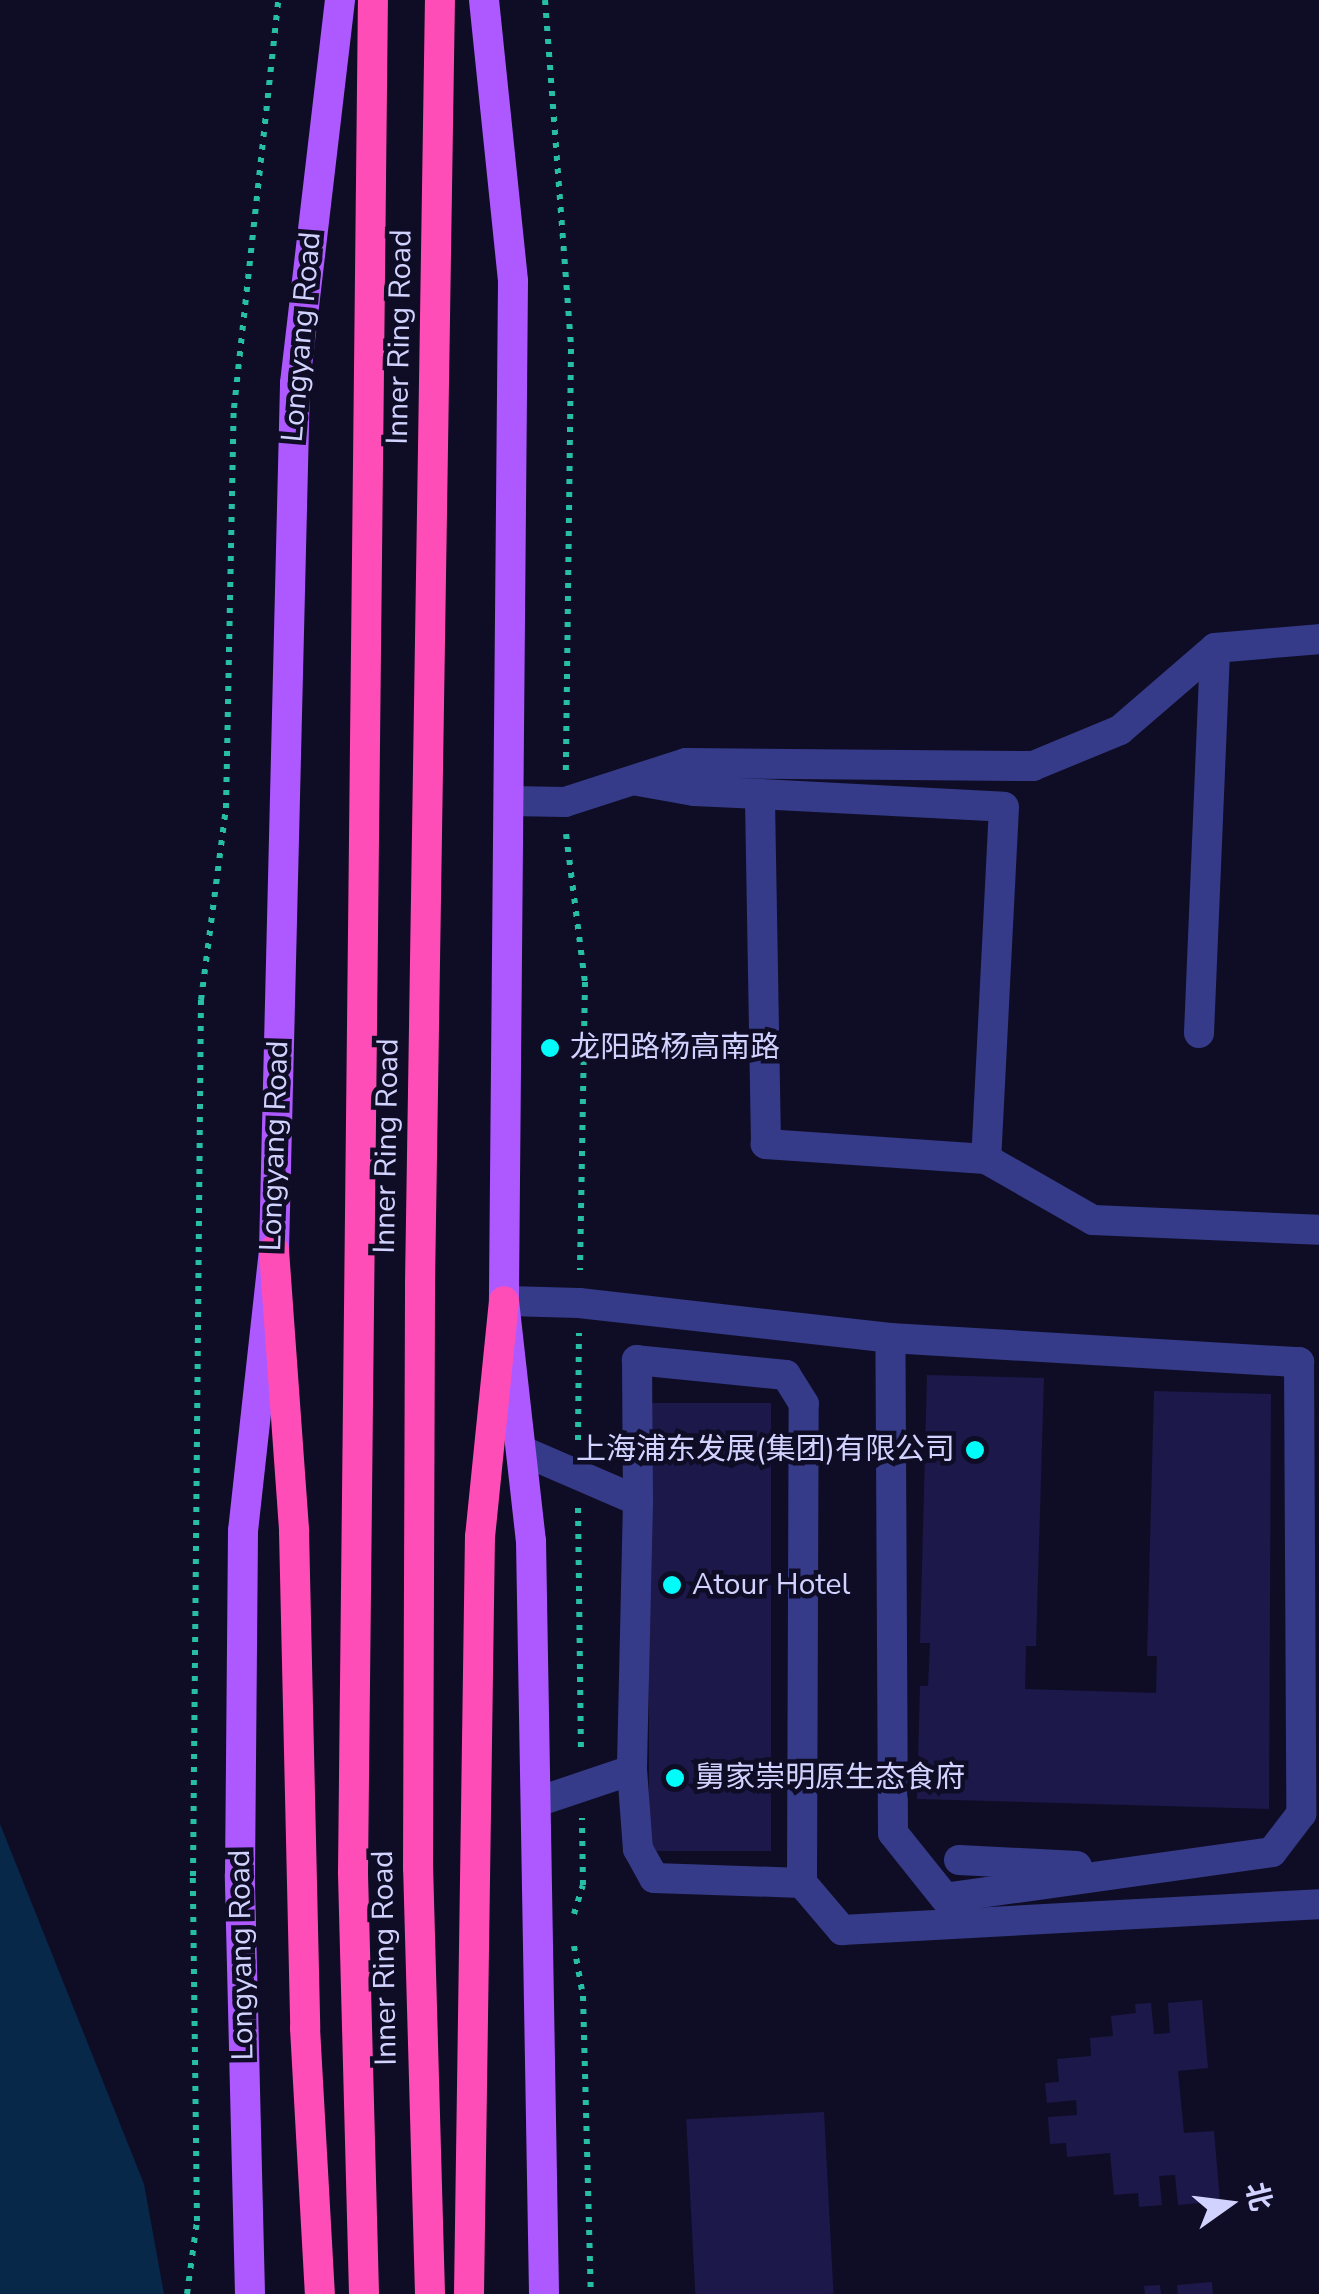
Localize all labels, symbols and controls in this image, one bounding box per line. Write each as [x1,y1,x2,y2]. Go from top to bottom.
street label: Inner Ring Road [380,229,420,445]
street label: Longyang Road [275,231,329,443]
place label: 龙阳路杨高南路 [570,1030,780,1066]
marker: 龙阳路杨高南路 [539,1037,561,1059]
street label: Inner Ring Road [367,1038,407,1254]
street label: Longyang Road [253,1040,297,1252]
place label: 上海浦东发展(集团)有限公司 [576,1432,955,1468]
marker: 上海浦东发展(集团)有限公司 [964,1439,986,1461]
place label: Atour Hotel [692,1567,850,1603]
marker: Atour Hotel [661,1574,683,1596]
place label: 舅家崇明原生态食府 [695,1760,965,1796]
marker: 舅家崇明原生态食府 [664,1767,686,1789]
street label: Longyang Road [222,1849,262,2061]
street label: Inner Ring Road [365,1850,405,2066]
north arrow [1179,2154,1279,2254]
text: 北 [1236,2179,1280,2215]

